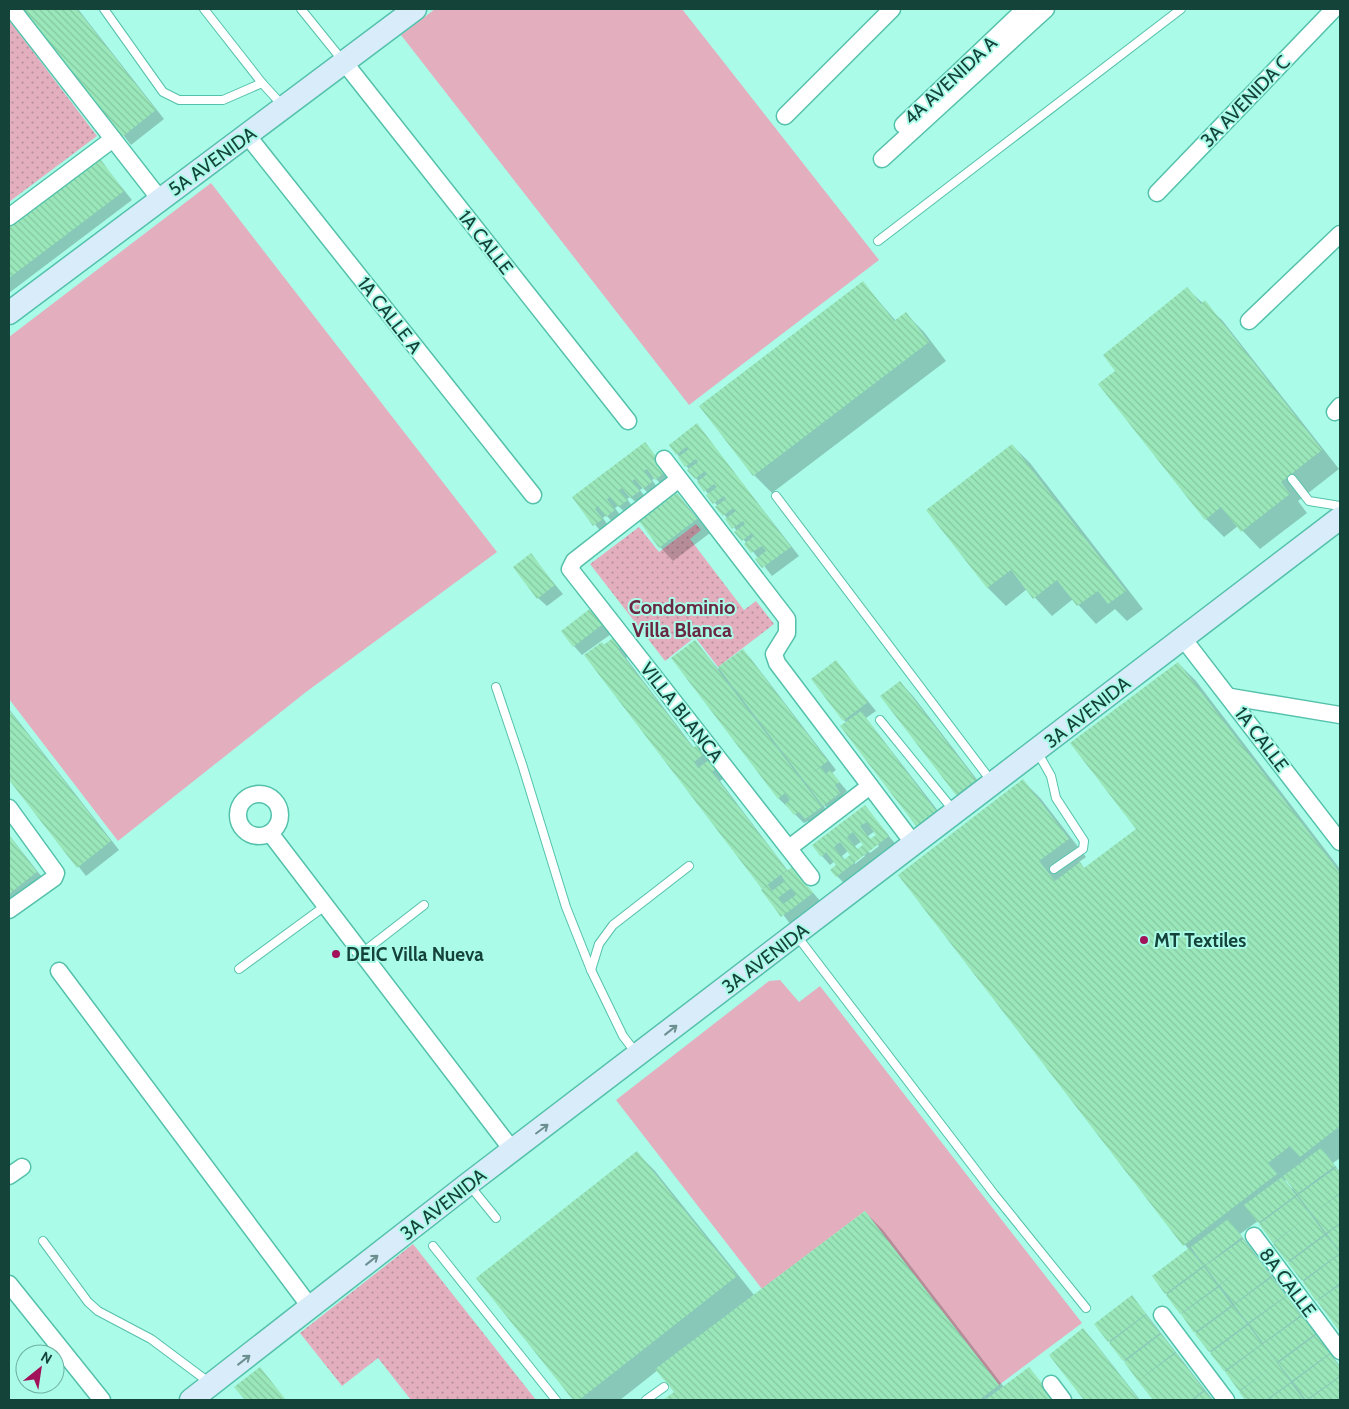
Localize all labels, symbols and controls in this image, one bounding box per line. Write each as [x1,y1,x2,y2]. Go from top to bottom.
street label: 4A AVENIDA A [899,31,1002,129]
street label: 3A AVENIDA C [1196,50,1295,152]
street label: 5A AVENIDA [164,122,261,201]
street label: 1A CALLE [453,206,518,279]
street label: 1A CALLE A [352,272,427,359]
district label: Condominio Villa Blanca [629,595,735,642]
street label: VILLA BLANCA [635,658,728,767]
street label: 3A AVENIDA [1040,672,1135,753]
street label: 1A CALLE [1230,702,1293,776]
street label: 3A AVENIDA [717,918,813,998]
place label: MT Textiles [1154,929,1246,952]
marker: MT Textiles [1138,934,1150,946]
place label: DEIC Villa Nueva [346,943,484,966]
marker: DEIC Villa Nueva [330,948,342,960]
one-way arrow [664,1025,678,1035]
one-way arrow [535,1124,549,1134]
street label: 3A AVENIDA [396,1164,491,1245]
street label: 8A CALLE [1254,1243,1321,1321]
one-way arrow [365,1255,379,1265]
north arrow [15,1344,65,1394]
text: N [38,1347,55,1368]
one-way arrow [237,1354,250,1365]

